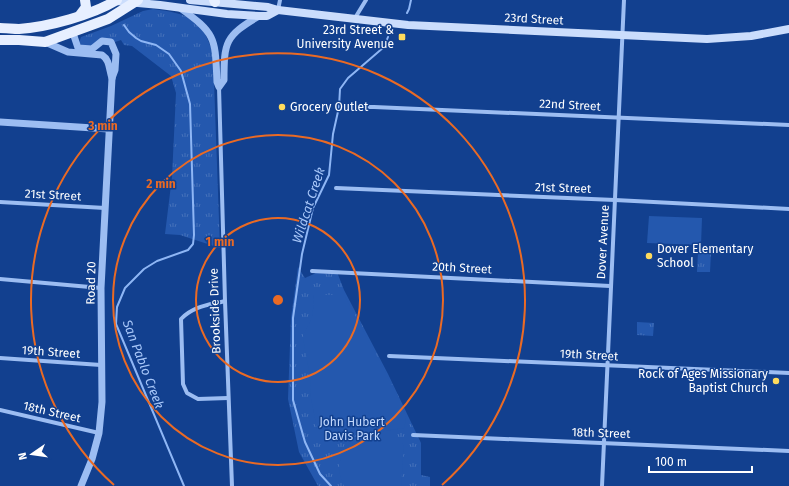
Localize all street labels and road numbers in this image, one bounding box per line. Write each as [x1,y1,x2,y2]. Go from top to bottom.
street label: 23rd Street [504,10,565,28]
street label: 22nd Street [539,96,602,114]
street label: 21st Street [535,180,592,196]
street label: 21st Street [24,187,82,204]
street label: Dover Avenue [594,204,612,280]
street label: 20th Street [432,259,493,277]
street label: Road 20 [84,261,98,305]
street label: Brookside Drive [207,268,223,354]
street label: 19th Street [21,343,81,361]
street label: 19th Street [559,346,619,364]
street label: 18th Street [22,399,83,426]
street label: 18th Street [571,425,631,441]

